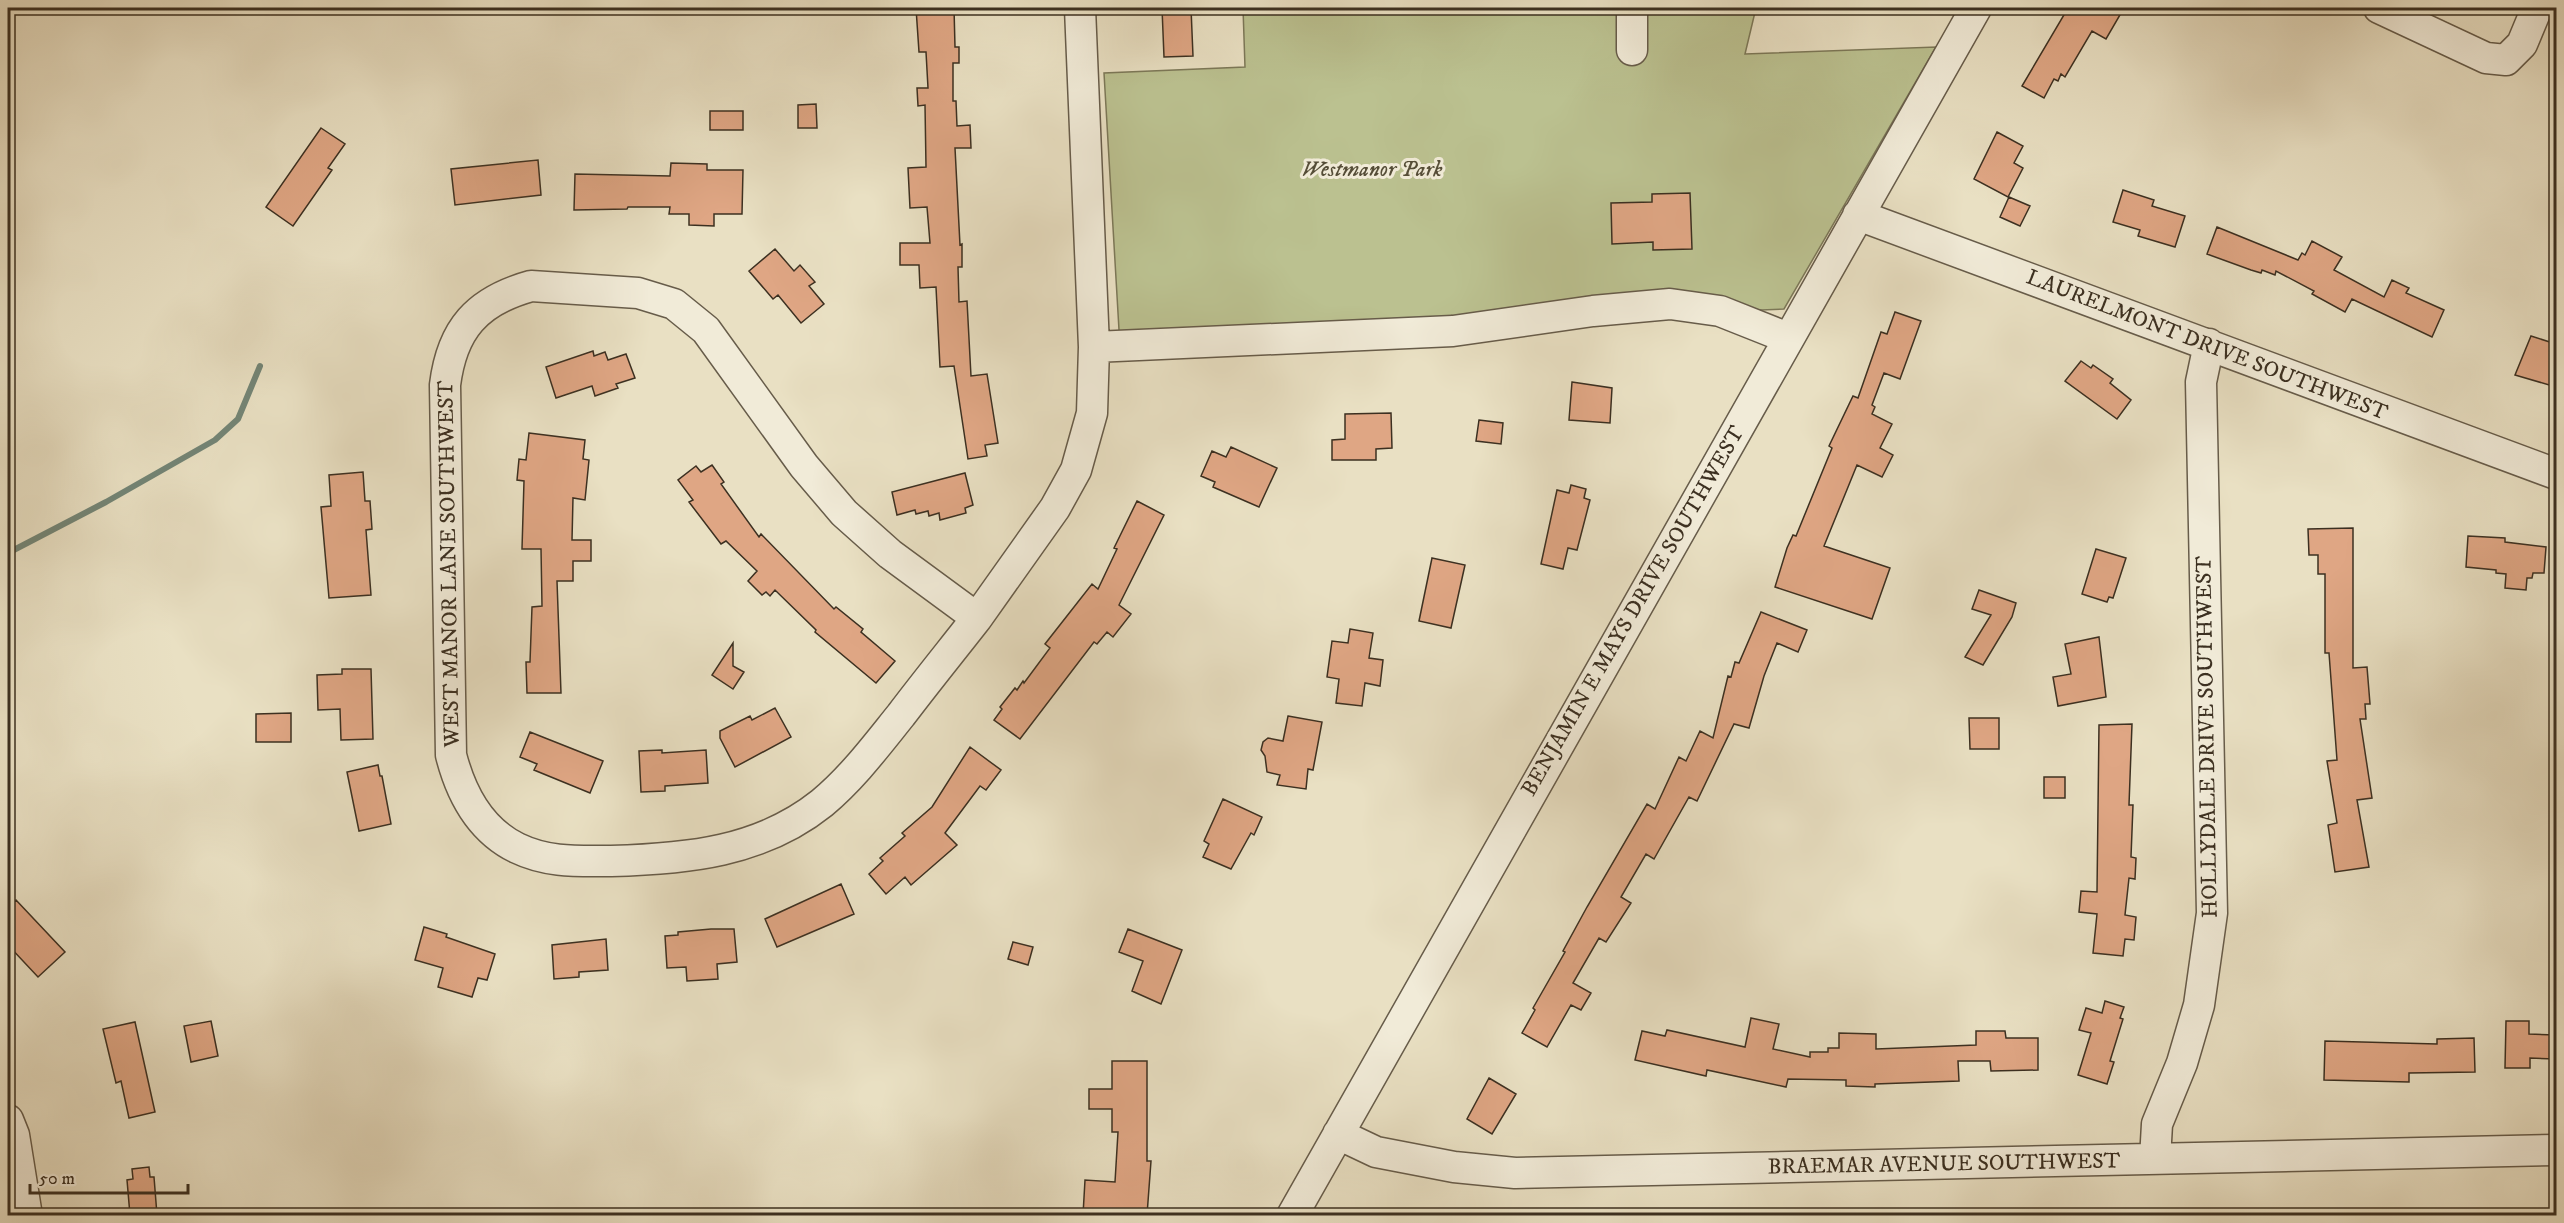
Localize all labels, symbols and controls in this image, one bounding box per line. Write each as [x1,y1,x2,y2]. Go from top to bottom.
park label: Westmanor Park [1302,156,1443,183]
street label: LAURELMONT DRIVE SOUTHWEST [2023,263,2392,427]
street label: WEST MANOR LANE SOUTHWEST [432,380,466,749]
street label: BENJAMIN E MAYS DRIVE SOUTHWEST [1515,421,1751,801]
street label: HOLLYDALE DRIVE SOUTHWEST [2190,555,2224,918]
street label: BRAEMAR AVENUE SOUTHWEST [1767,1147,2121,1181]
scale bar [30,1157,188,1195]
text: 50 m [39,1168,75,1190]

